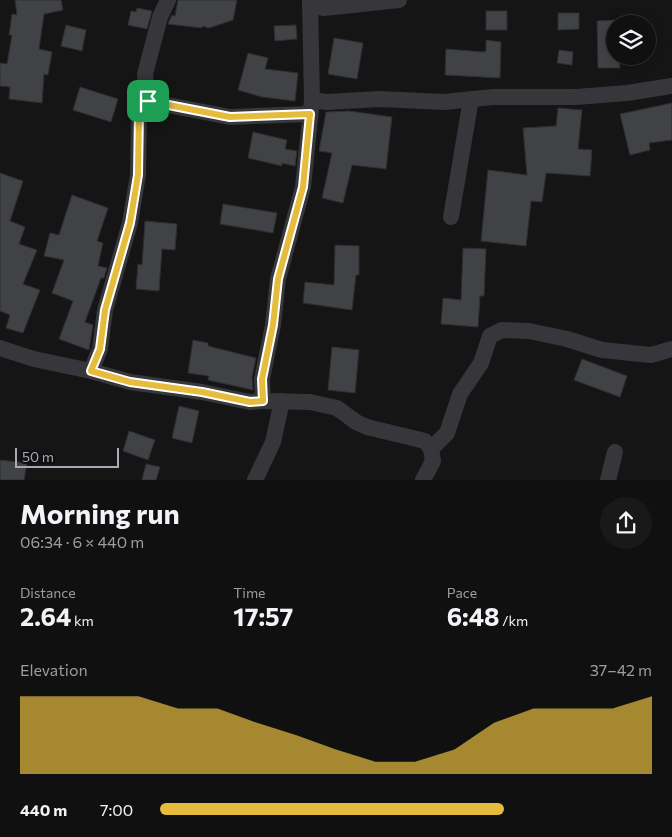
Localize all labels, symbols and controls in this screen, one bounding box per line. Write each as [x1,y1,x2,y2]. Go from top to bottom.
map controls [606,15,656,65]
button: layers [606,15,656,65]
pin [127,80,169,122]
icon: arrive [134,87,162,115]
scale bar [15,444,119,468]
text: 50 m [22,448,54,465]
text: Morning run [20,496,180,530]
button: share [600,497,652,549]
text: 06:34 · 6 × 440 m [20,532,144,551]
text: Distance [20,584,76,601]
text: Time [233,584,266,601]
text: Pace [447,584,477,601]
text: 2.64 [20,601,71,631]
text: 17:57 [233,601,293,631]
text: 6:48 [447,601,500,631]
text: km [71,612,94,629]
text: /km [500,612,528,629]
text: Elevation [20,660,88,679]
text: 37–42 m [590,660,652,679]
text: 440 m [20,800,67,819]
text: 7:00 [100,800,133,819]

